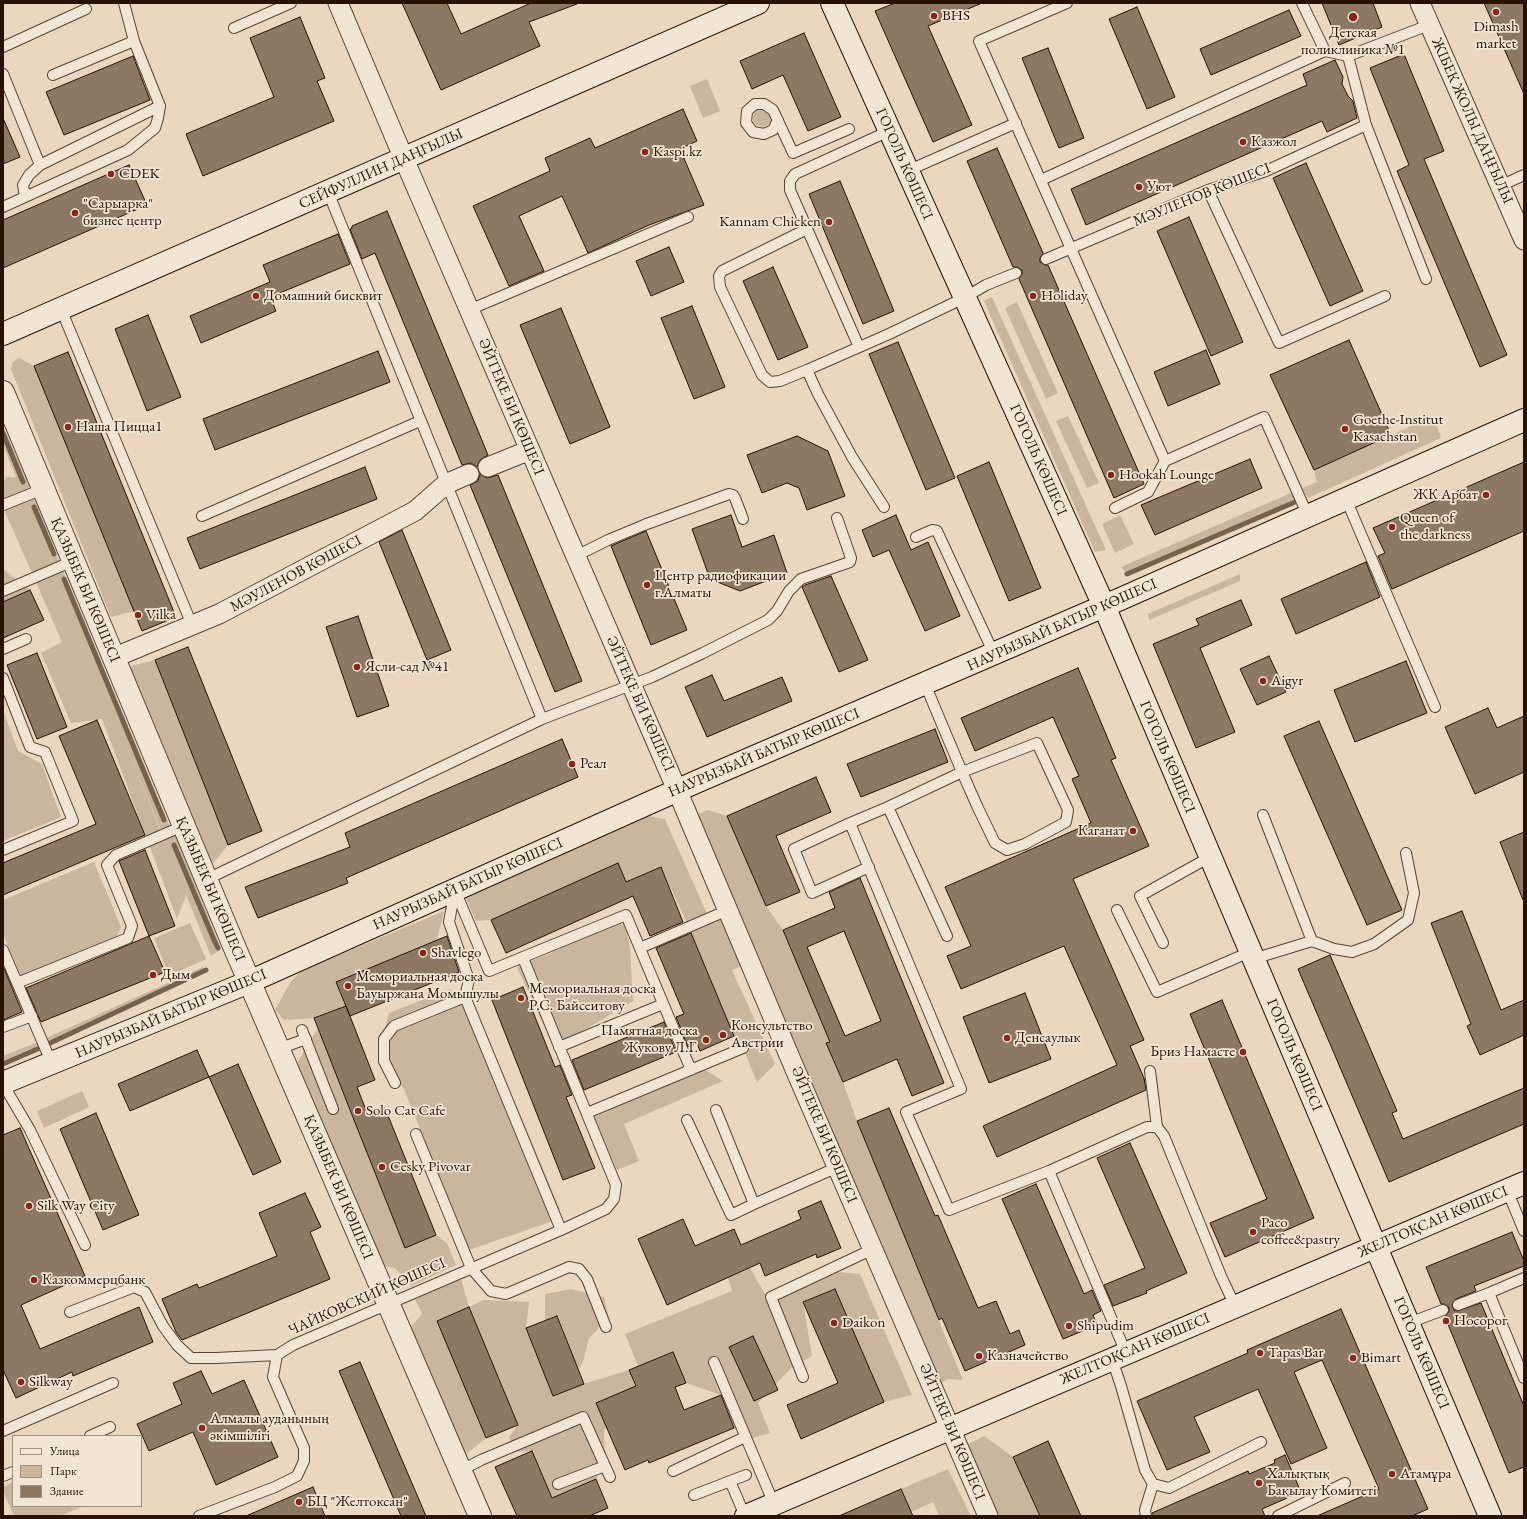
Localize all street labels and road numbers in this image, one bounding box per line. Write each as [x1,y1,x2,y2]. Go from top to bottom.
street label: ЖІБЕК ЖОЛЫ ДАҢҒЫЛЫ [1427,35,1517,207]
street label: ГОГОЛЬ КӨШЕСІ [871,106,937,222]
street label: СЕЙФУЛЛИН ДАҢҒЫЛЫ [296,125,466,213]
street label: МӘУЛЕНОВ КӨШЕСІ [1131,159,1273,231]
street label: ӘЙТЕКЕ БИ КӨШЕСІ [474,336,548,478]
street label: ГОГОЛЬ КӨШЕСІ [1005,402,1071,518]
street label: ҚАЗЫБЕК БИ КӨШЕСІ [46,515,124,665]
street label: МӘУЛЕНОВ КӨШЕСІ [227,532,365,616]
street label: НАУРЫЗБАЙ БАТЫР КӨШЕСІ [964,575,1160,675]
street label: ӘЙТЕКЕ БИ КӨШЕСІ [602,634,678,774]
street label: ГОГОЛЬ КӨШЕСІ [1135,698,1199,816]
street label: НАУРЫЗБАЙ БАТЫР КӨШЕСІ [666,704,862,802]
street label: ҚАЗЫБЕК БИ КӨШЕСІ [171,814,249,964]
street label: НАУРЫЗБАЙ БАТЫР КӨШЕСІ [370,834,566,934]
street label: НАУРЫЗБАЙ БАТЫР КӨШЕСІ [73,965,269,1063]
street label: ГОГОЛЬ КӨШЕСІ [1262,996,1326,1114]
street label: ӘЙТЕКЕ БИ КӨШЕСІ [787,1064,861,1206]
street label: ҚАЗЫБЕК БИ КӨШЕСІ [299,1112,377,1262]
street label: ЖЕЛТОҚСАН КӨШЕСІ [1355,1182,1511,1262]
street label: ЧАЙКОВСКИЙ КӨШЕСІ [286,1254,448,1340]
street label: ГОГОЛЬ КӨШЕСІ [1389,1294,1453,1412]
street label: ЖЕЛТОҚСАН КӨШЕСІ [1057,1309,1213,1389]
street label: ӘЙТЕКЕ БИ КӨШЕСІ [915,1361,989,1503]

